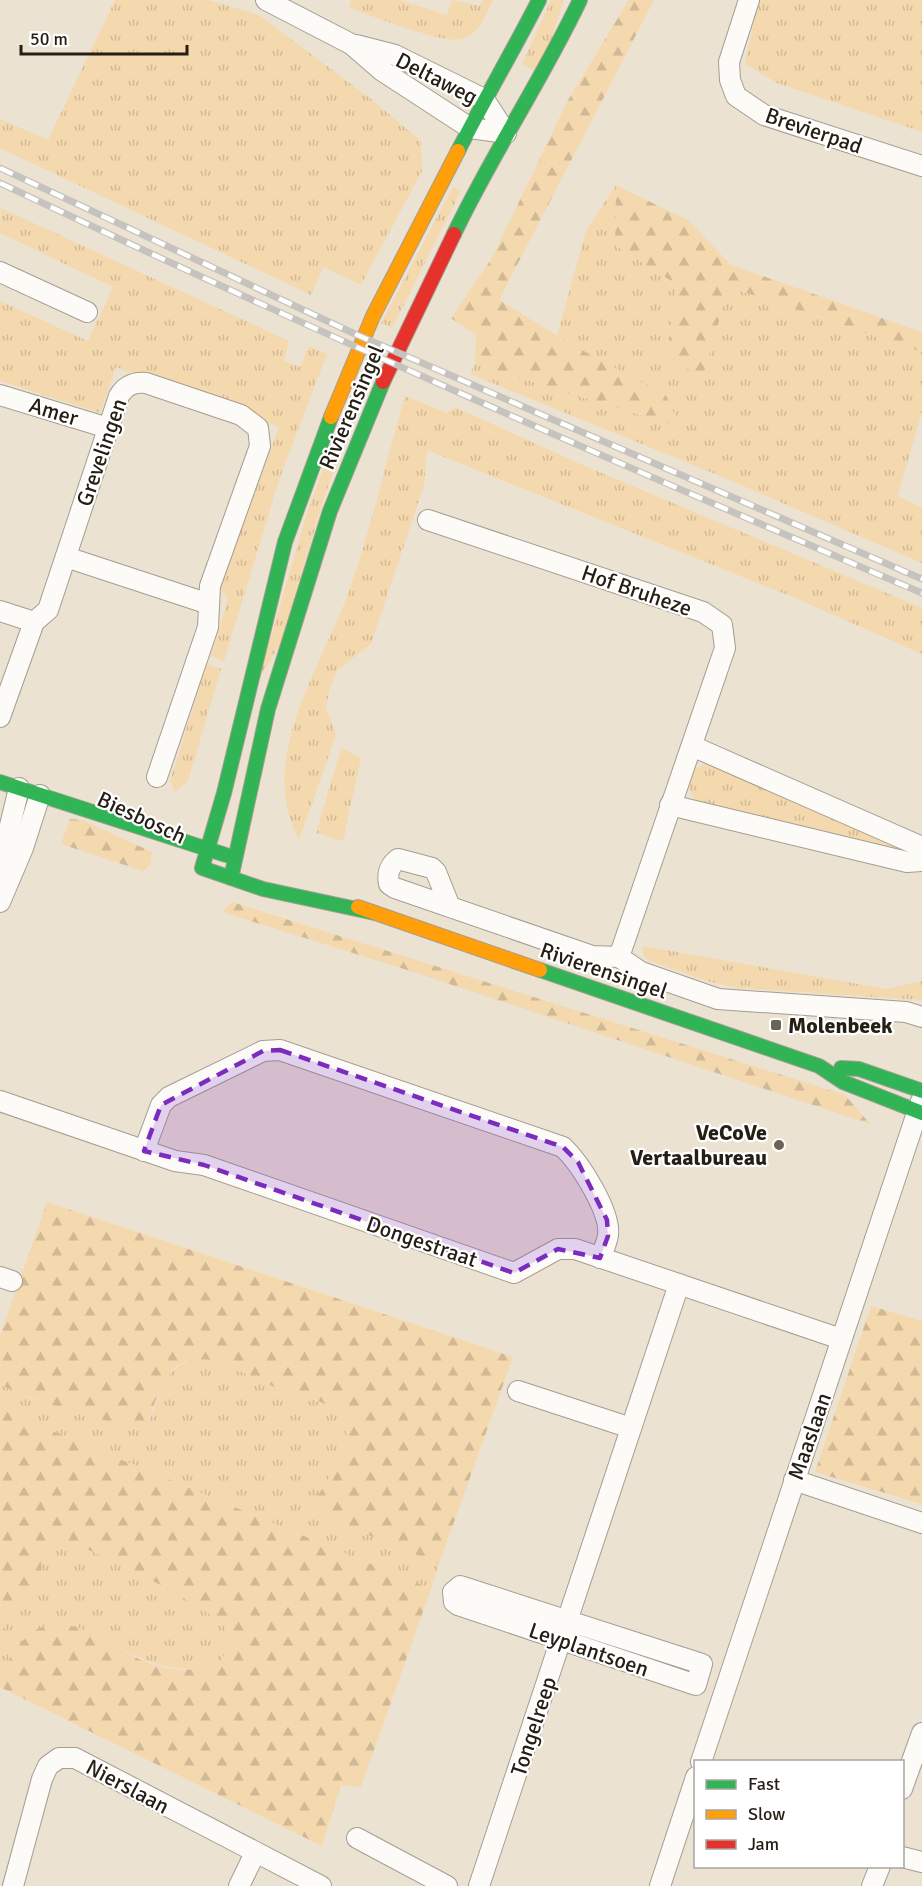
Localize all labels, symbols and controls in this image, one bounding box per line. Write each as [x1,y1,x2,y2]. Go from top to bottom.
scale bar [21,18,188,56]
text: 50 m [30,28,68,50]
street label: Deltaweg [391,46,482,110]
street label: Brevierpad [762,101,866,160]
street label: Rivierensingel [313,341,390,474]
street label: Amer [26,391,82,432]
street label: Grevelingen [70,395,133,510]
street label: Hof Bruheze [578,559,696,622]
street label: Biesbosch [93,785,191,850]
street label: Rivierensingel [537,936,671,1005]
place label: Molenbeek [788,1012,893,1039]
marker: Molenbeek [769,1018,783,1032]
place label: VeCoVe Vertaalbureau [630,1119,767,1171]
marker: VeCoVe Vertaalbureau [772,1138,786,1152]
street label: Dongestraat [363,1210,481,1273]
street label: Maaslaan [782,1389,837,1483]
street label: Leyplantsoen [525,1616,652,1683]
street label: Tongelreep [505,1673,562,1779]
street label: Nierslaan [81,1753,174,1820]
legend [694,1760,904,1868]
text: Fast [748,1773,780,1795]
text: Slow [748,1803,785,1825]
text: Jam [748,1833,779,1855]

